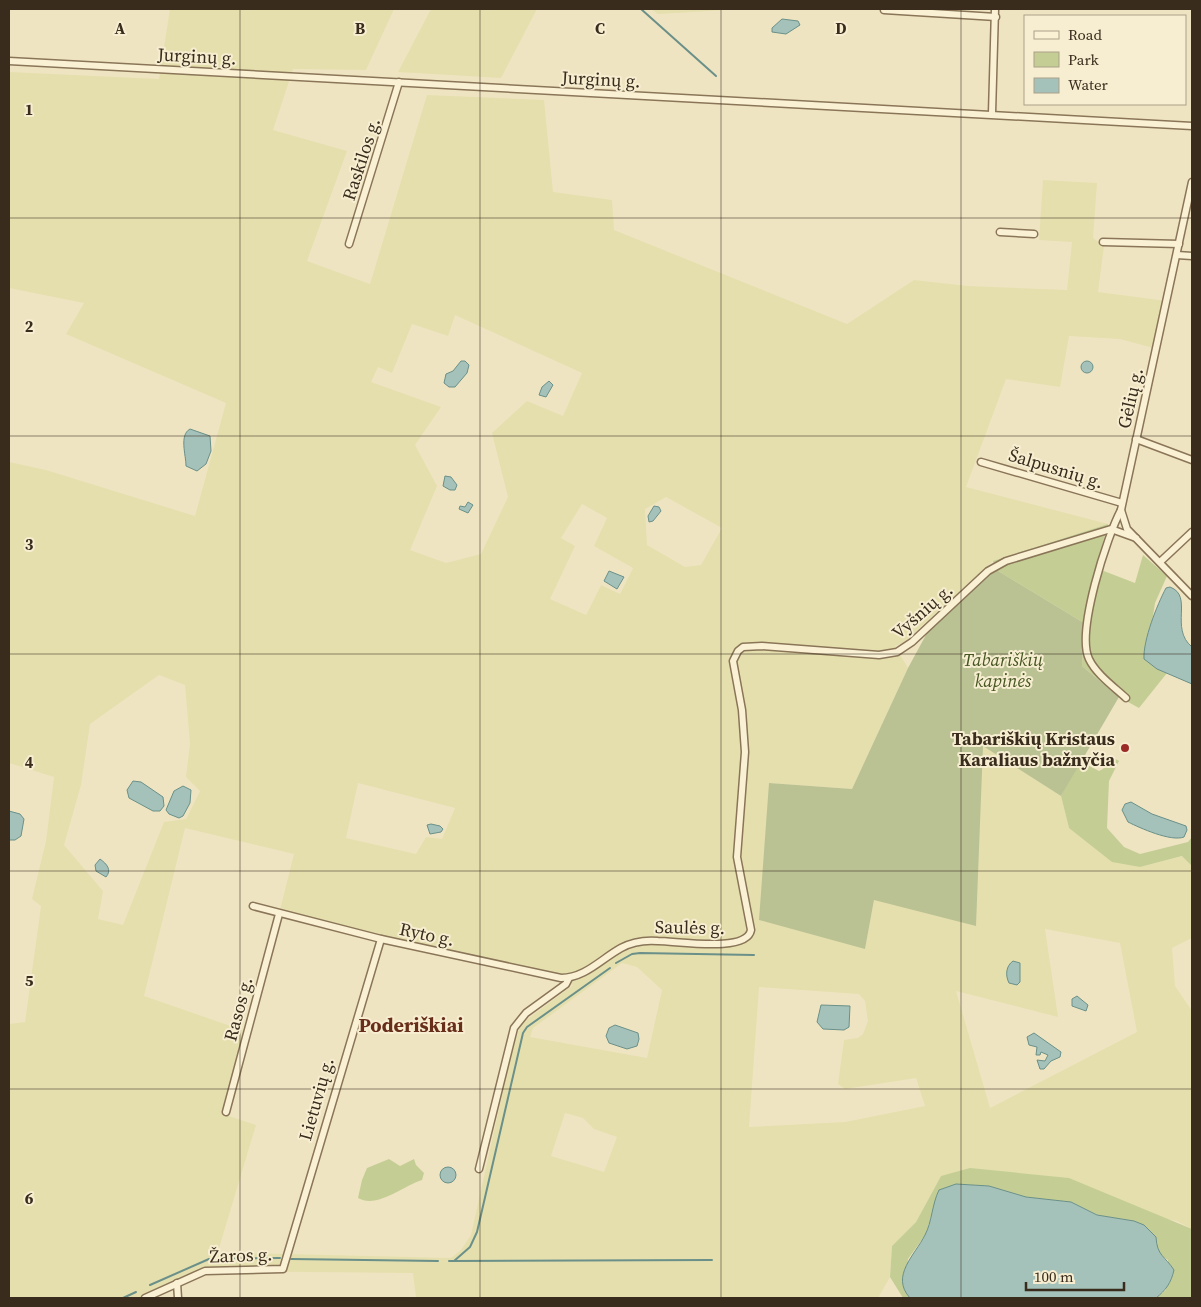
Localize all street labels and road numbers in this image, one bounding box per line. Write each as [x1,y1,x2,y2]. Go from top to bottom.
street label: Jurginų g. [156,41,237,71]
street label: Jurginų g. [560,64,641,94]
street label: Raskilos g. [336,114,386,204]
street label: Gėlių g. [1111,365,1149,431]
street label: Šalpusnių g. [1006,442,1106,494]
street label: Vyšnių g. [886,577,958,645]
street label: Saulės g. [655,914,725,940]
street label: Ryto g. [397,916,457,952]
street label: Rasos g. [217,974,259,1044]
street label: Lietuvių g. [292,1055,340,1143]
street label: Žaros g. [209,1241,273,1269]

